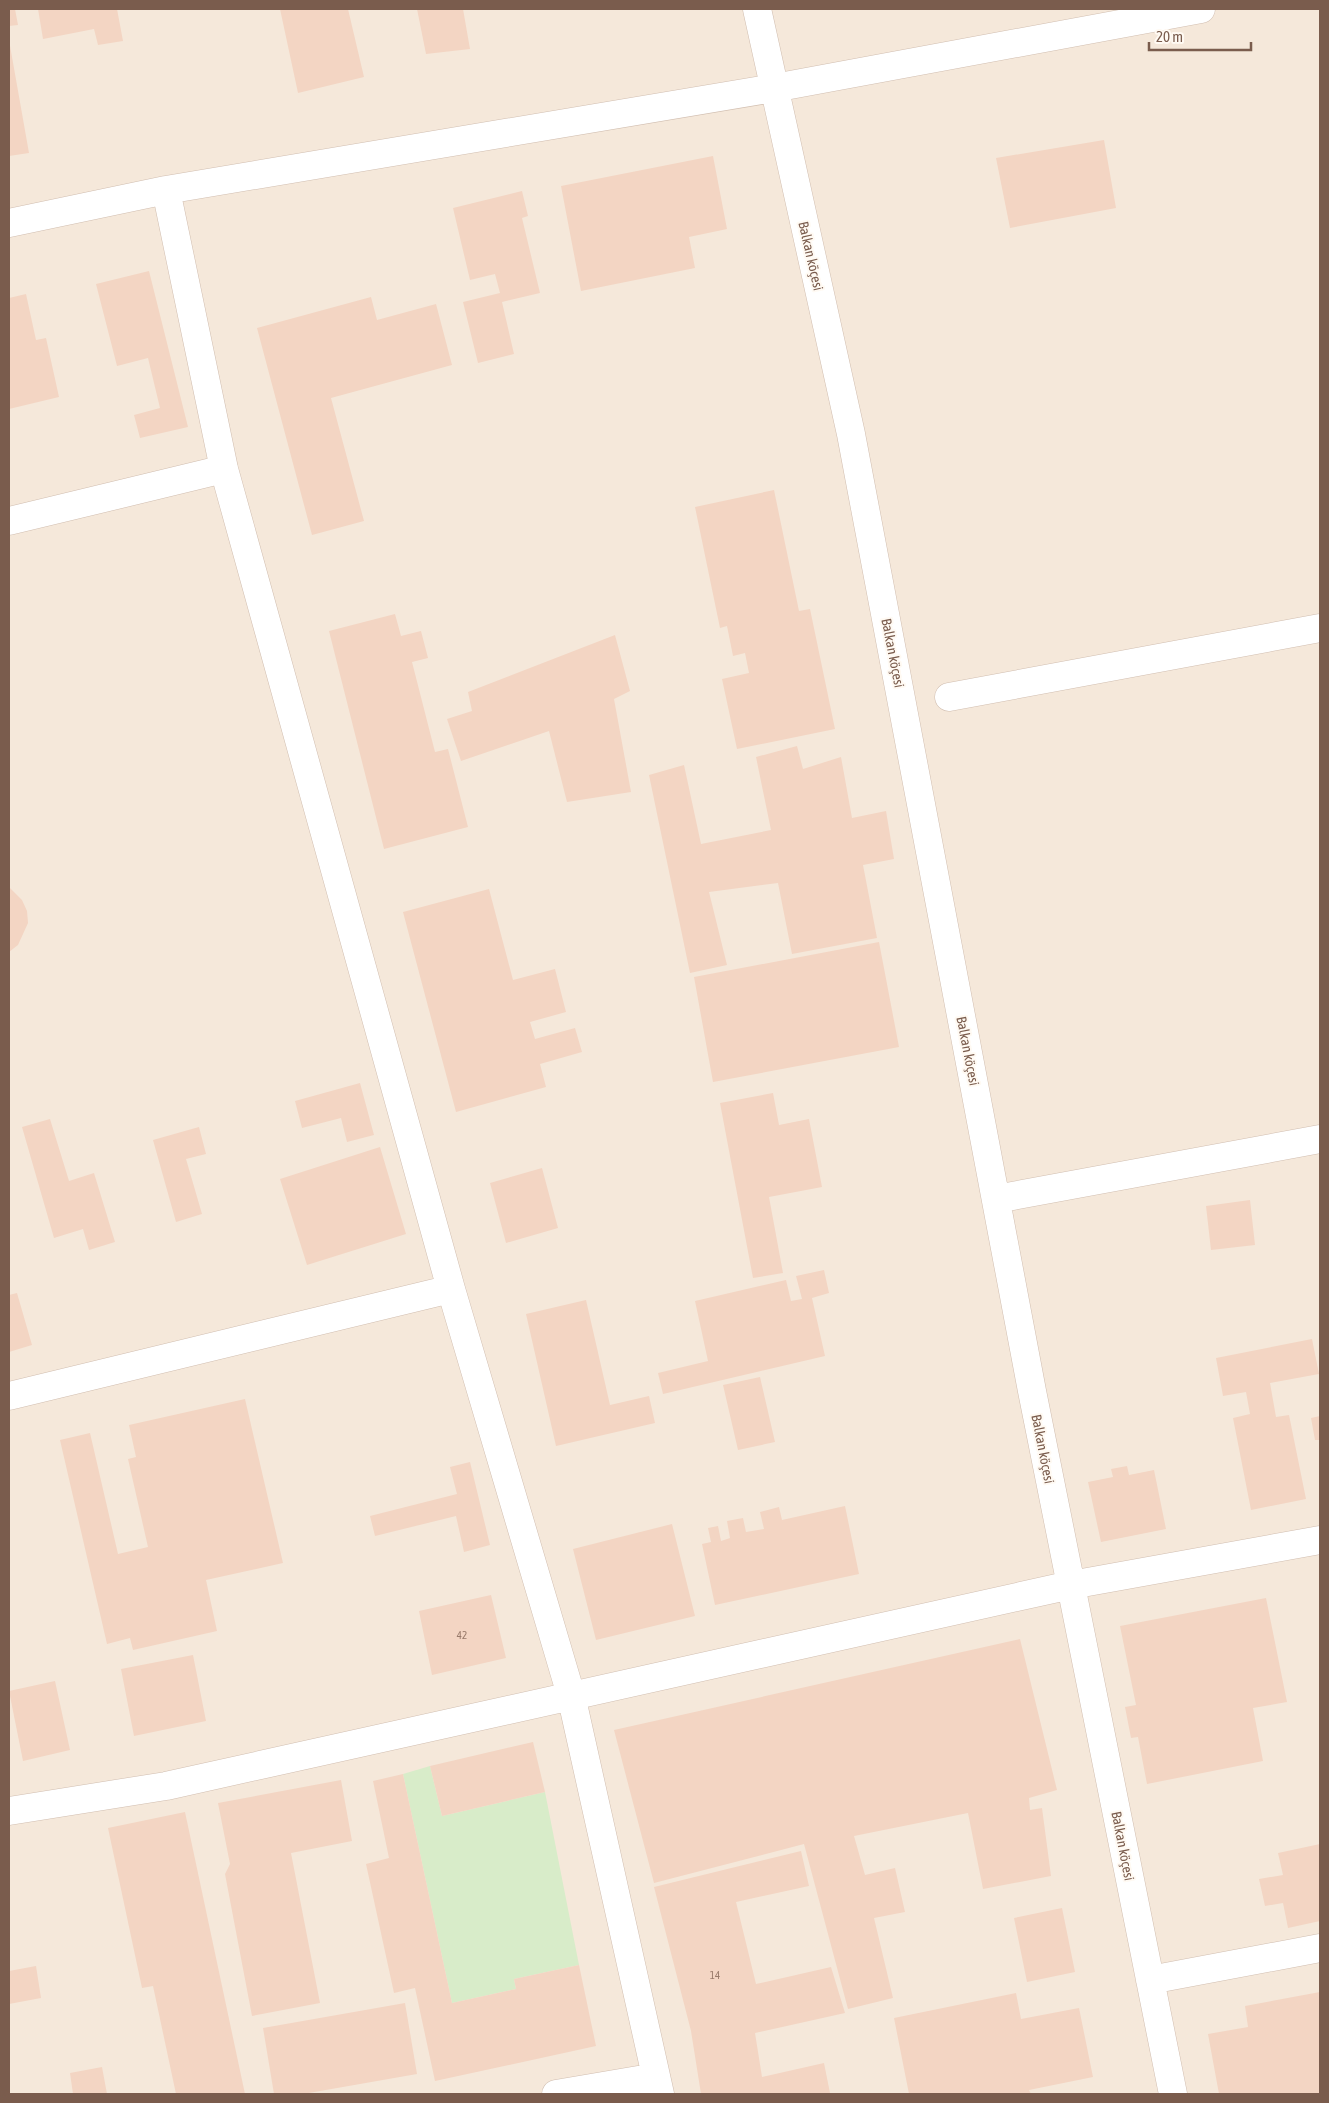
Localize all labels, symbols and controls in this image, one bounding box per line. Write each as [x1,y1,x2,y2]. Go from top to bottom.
scale bar [1149,20,1252,52]
text: 20 m [1156,28,1183,45]
street label: Balkan köçesi [795,220,827,292]
street label: Balkan köçesi [878,617,908,689]
street label: Balkan köçesi [953,1015,983,1087]
street label: Balkan köçesi [1028,1413,1058,1485]
house number: 42 [457,1629,467,1641]
street label: Balkan köçesi [1108,1810,1138,1882]
house number: 14 [710,1969,720,1981]

